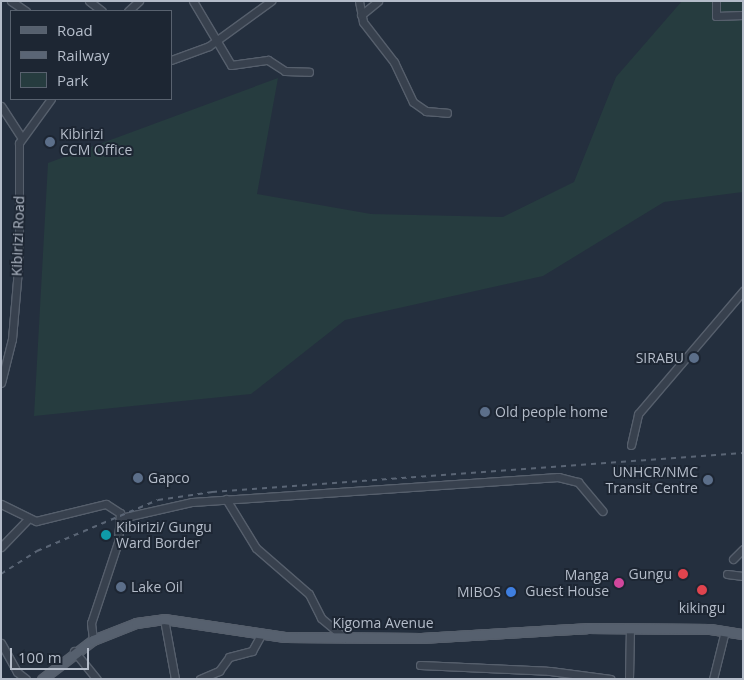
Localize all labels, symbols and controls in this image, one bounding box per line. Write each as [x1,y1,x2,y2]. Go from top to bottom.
legend [10,10,172,100]
text: Road [57,20,93,40]
text: Railway [57,45,110,65]
text: Park [57,70,88,90]
place label: Kibirizi CCM Office [60,126,132,158]
marker: Kibirizi CCM Office [44,136,56,148]
street label: Kibirizi Road [8,195,28,277]
place label: SIRABU [636,350,684,366]
marker: SIRABU [688,352,700,364]
place label: Old people home [495,404,608,420]
marker: Old people home [479,406,491,418]
place label: UNHCR/NMC Transit Centre [606,464,698,497]
place label: Gapco [148,470,190,486]
marker: Gapco [132,472,144,484]
marker: UNHCR/NMC Transit Centre [702,474,714,486]
place label: Kibirizi/ Gungu Ward Border [116,519,212,552]
marker: Kibirizi/ Gungu Ward Border [100,529,112,541]
place label: Gungu [628,566,672,582]
place label: Manga Guest House [525,567,609,600]
marker: Gungu [676,567,690,581]
marker: Manga Guest House [613,577,625,589]
place label: Lake Oil [131,579,183,595]
marker: Lake Oil [115,581,127,593]
marker: kikingu [695,583,709,597]
place label: MIBOS [457,584,501,600]
marker: MIBOS [505,586,517,598]
place label: kikingu [679,600,725,616]
street label: Kigoma Avenue [332,615,434,631]
scale bar [12,638,91,670]
text: 100 m [18,647,62,667]

